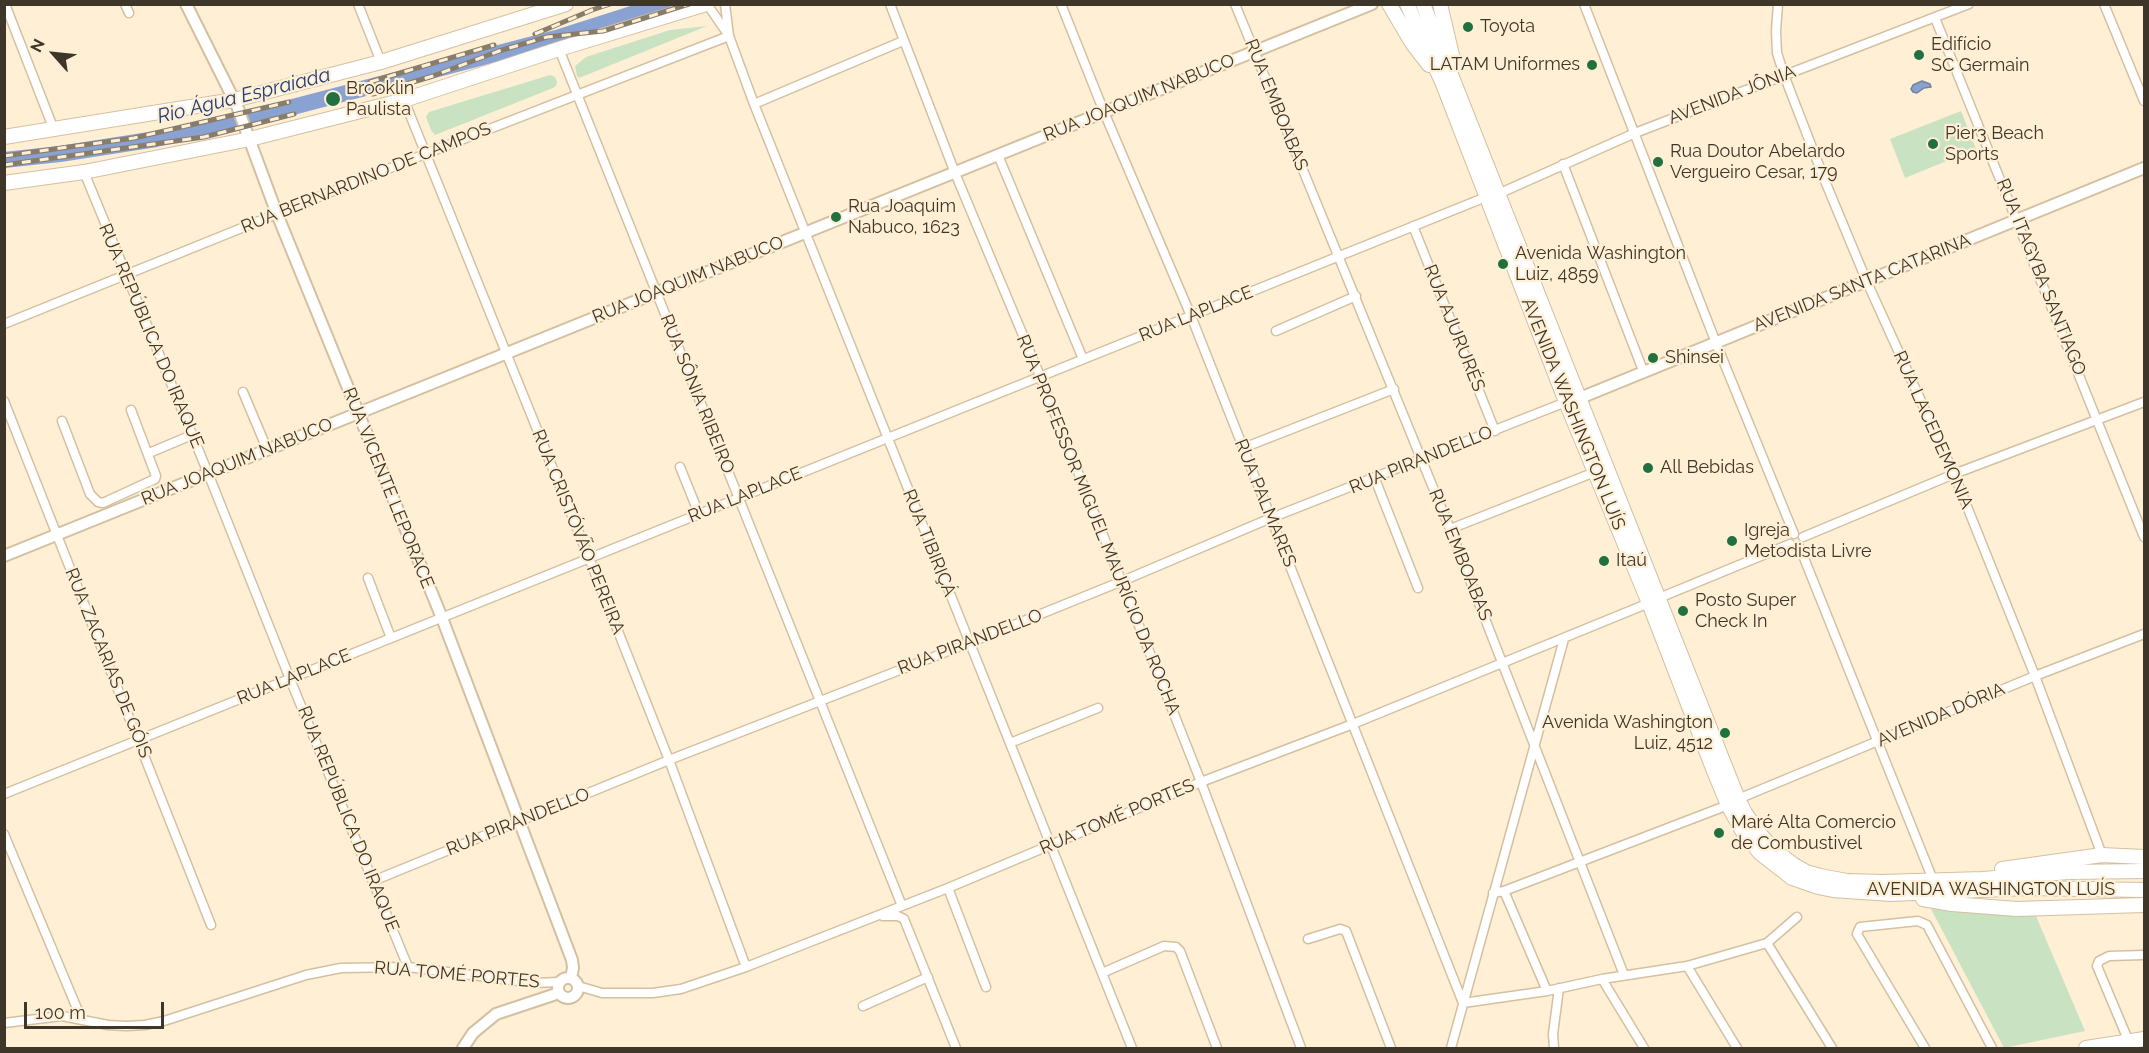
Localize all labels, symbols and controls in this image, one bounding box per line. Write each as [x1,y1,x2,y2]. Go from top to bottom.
place label: Toyota [1480,16,1535,38]
marker: Toyota [1461,20,1475,34]
north arrow [24,24,84,84]
place label: Edifício SC Germain [1931,34,2029,76]
text: N [26,36,49,55]
street label: RUA EMBOABAS [1240,36,1312,174]
marker: Edifício SC Germain [1912,48,1926,62]
street label: RUA JOAQUIM NABUCO [1040,50,1238,146]
place label: LATAM Uniformes [1430,54,1580,76]
marker: LATAM Uniformes [1585,58,1599,72]
street label: AVENIDA JÔNIA [1665,61,1799,129]
water label: Rio Água Espraiada [155,63,333,129]
place label: Brooklin Paulista [346,78,414,121]
marker: Brooklin Paulista [324,90,342,108]
street label: RUA BERNARDINO DE CAMPOS [238,118,494,238]
place label: Pier3 Beach Sports [1945,123,2044,166]
marker: Pier3 Beach Sports [1926,137,1940,151]
place label: Rua Doutor Abelardo Vergueiro Cesar, 179 [1670,141,1845,184]
marker: Rua Doutor Abelardo Vergueiro Cesar, 179 [1651,155,1665,169]
street label: RUA ITAGYBA SANTIAGO [1992,175,2090,379]
place label: Rua Joaquim Nabuco, 1623 [848,196,960,238]
marker: Rua Joaquim Nabuco, 1623 [829,210,843,224]
street label: RUA REPÚBLICA DO IRAQUE [94,220,208,452]
street label: AVENIDA SANTA CATARINA [1750,229,1974,337]
street label: RUA JOAQUIM NABUCO [589,232,787,328]
place label: Avenida Washington Luiz, 4859 [1515,243,1686,286]
marker: Avenida Washington Luiz, 4859 [1496,257,1510,271]
street label: RUA AJURURÉS [1419,261,1489,395]
street label: RUA LAPLACE [1136,281,1256,347]
street label: AVENIDA WASHINGTON LUÍS [1516,295,1630,533]
street label: RUA SÔNIA RIBEIRO [655,311,739,477]
street label: RUA PROFESSOR MIGUEL MAURÍCIO DA ROCHA [1011,332,1185,718]
place label: Shinsei [1665,347,1724,369]
street label: RUA LACEDEMONIA [1888,348,1978,512]
marker: Shinsei [1646,351,1660,365]
street label: RUA VICENTE LEPORACE [338,384,438,592]
street label: RUA JOAQUIM NABUCO [138,414,336,510]
street label: RUA PIRANDELLO [1346,421,1496,499]
street label: RUA CRISTÓVÃO PEREIRA [527,427,629,637]
street label: RUA PALMARES [1230,436,1300,570]
place label: All Bebidas [1660,457,1754,479]
marker: All Bebidas [1641,461,1655,475]
street label: RUA LAPLACE [685,462,805,528]
street label: RUA TIBIRIÇÁ [898,486,960,600]
street label: RUA EMBOABAS [1424,486,1496,624]
place label: Igreja Metodista Livre [1744,520,1872,562]
marker: Igreja Metodista Livre [1725,534,1739,548]
place label: Itaú [1616,550,1647,572]
marker: Itaú [1597,554,1611,568]
street label: RUA ZACARIAS DE GÓIS [60,565,156,761]
place label: Posto Super Check In [1695,590,1796,632]
marker: Posto Super Check In [1676,604,1690,618]
street label: RUA PIRANDELLO [895,605,1045,679]
street label: RUA LAPLACE [234,644,354,710]
street label: AVENIDA DÓRIA [1874,678,2008,752]
street label: RUA REPÚBLICA DO IRAQUE [293,703,403,935]
place label: Avenida Washington Luiz, 4512 [1542,712,1713,754]
marker: Avenida Washington Luiz, 4512 [1718,726,1732,740]
street label: RUA TOMÉ PORTES [1036,775,1198,859]
street label: RUA PIRANDELLO [443,783,593,861]
place label: Maré Alta Comercio de Combustivel [1731,812,1896,854]
marker: Maré Alta Comercio de Combustivel [1712,826,1726,840]
street label: AVENIDA WASHINGTON LUÍS [1867,879,2115,901]
street label: RUA TOMÉ PORTES [373,957,541,993]
scale bar [27,990,166,1028]
text: 100 m [35,1002,86,1023]

